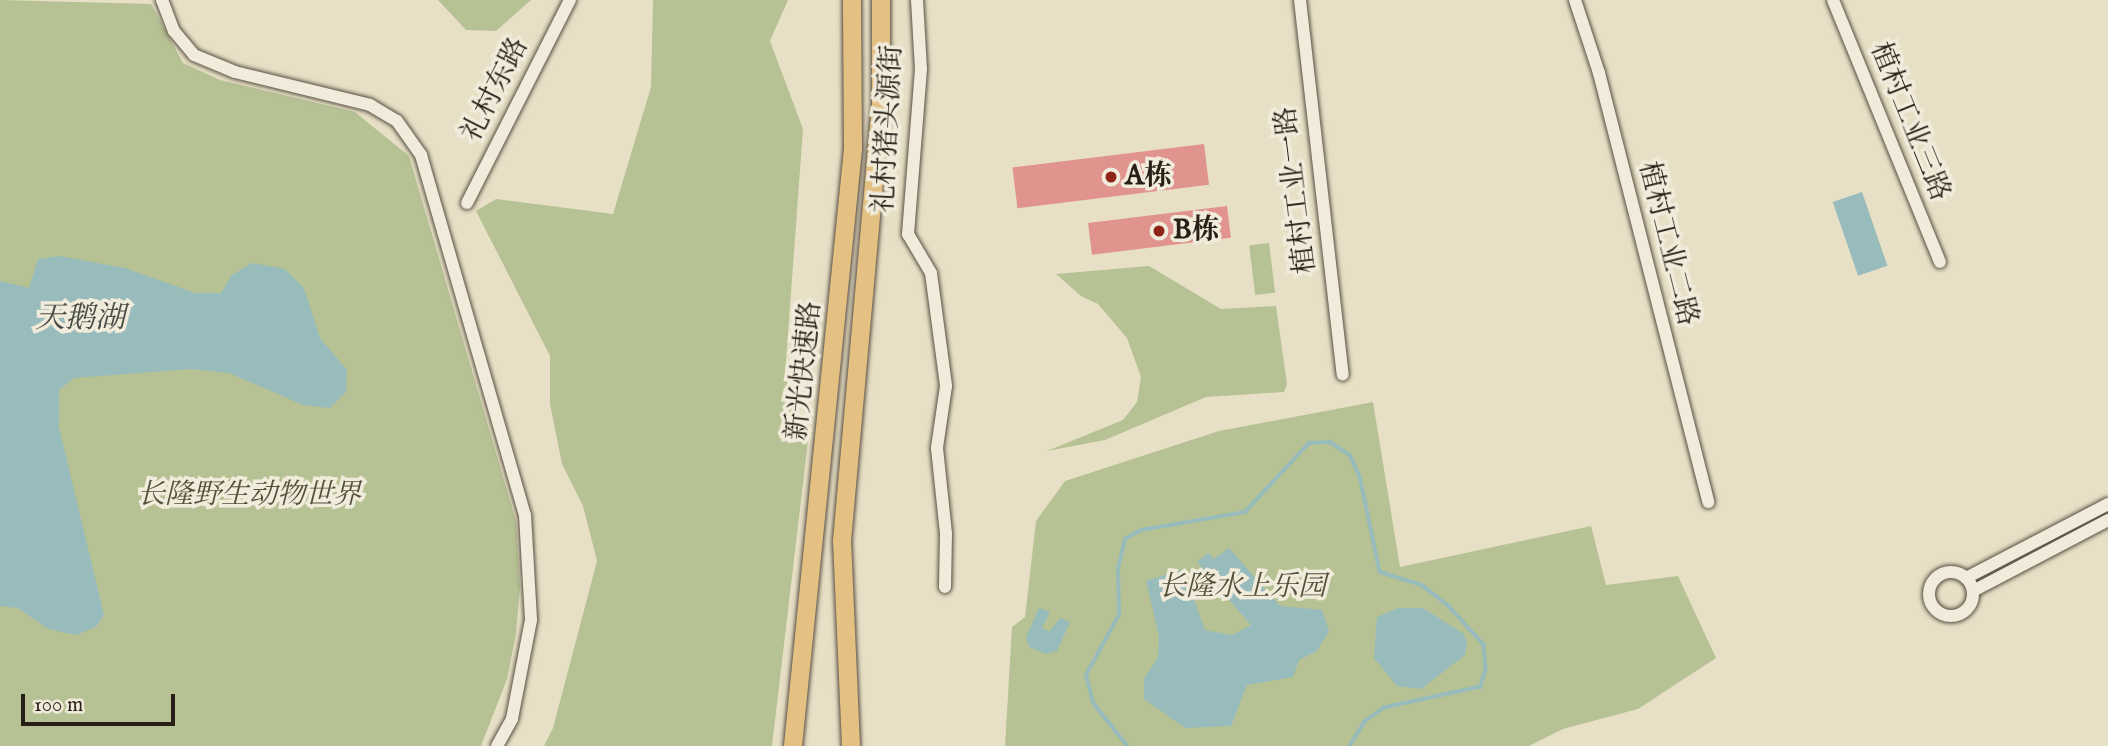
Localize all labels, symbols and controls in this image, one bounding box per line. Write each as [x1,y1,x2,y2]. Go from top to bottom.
street label: 礼村东路 [456,32,536,148]
street label: 植村工业三路 [1862,38,1956,206]
street label: 礼村猪头源街 [868,44,910,214]
street label: 植村工业一路 [1270,105,1324,275]
street label: 植村工业二路 [1630,158,1704,330]
place label: A栋 [1125,160,1172,194]
marker: A栋 [1103,169,1119,185]
place label: B栋 [1173,214,1220,248]
marker: B栋 [1151,223,1167,239]
street label: 新光快速路 [781,300,829,442]
water label: 天鹅湖 [35,301,125,337]
park label: 长隆野生动物世界 [137,479,361,513]
park label: 长隆水上乐园 [1158,571,1326,605]
scale bar [24,680,178,724]
text: 100 m [34,692,83,719]

